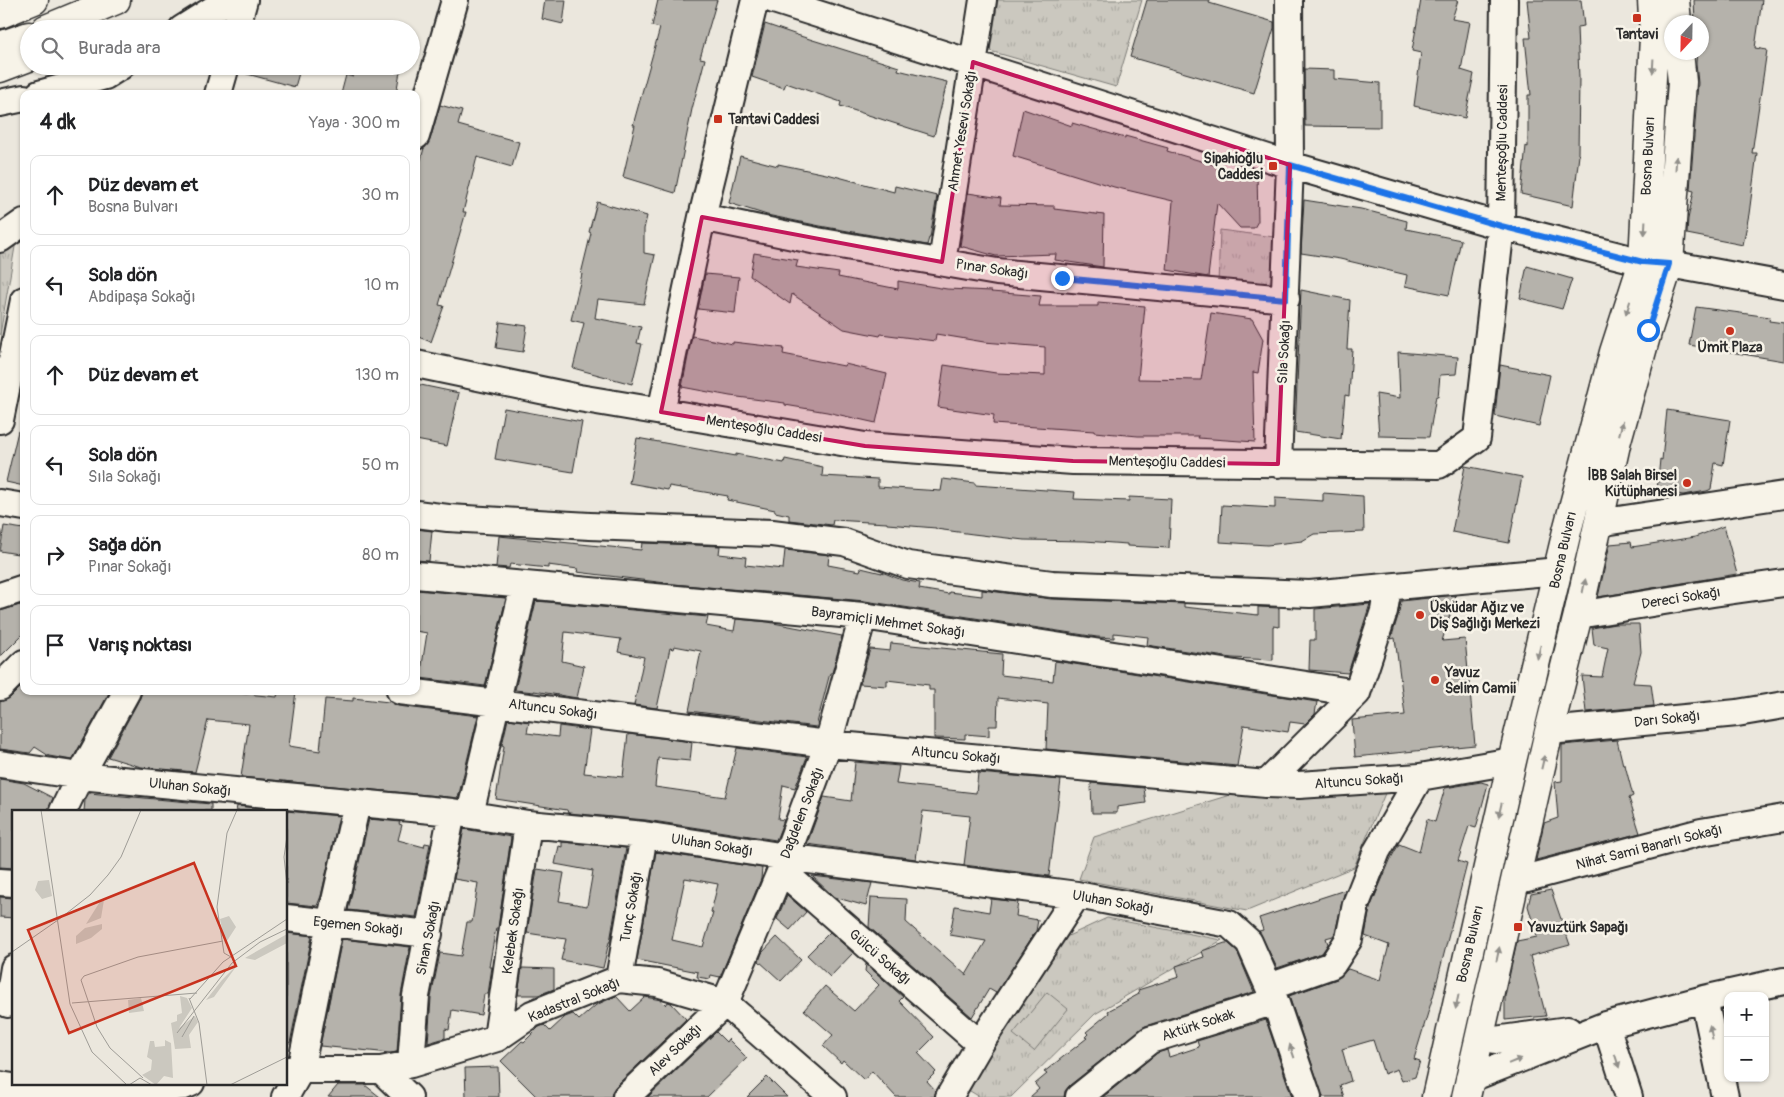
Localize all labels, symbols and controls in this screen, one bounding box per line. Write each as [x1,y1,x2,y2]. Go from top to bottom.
marker: Tantavi [1631,12,1643,24]
north arrow [1664,15,1709,60]
search box [20,20,420,75]
place label: Tantavi [1615,26,1659,43]
icon: search [38,34,66,62]
text: Burada ara [78,36,161,60]
one-way arrow [1648,58,1656,74]
street label: Ahmet Yesevi Sokağı [944,69,980,193]
street label: Menteşoğlu Caddesi [1492,84,1512,202]
text: 4 dk [40,109,76,136]
place label: Tantavi Caddesi [727,111,820,128]
text: Yaya · 300 m [309,113,400,133]
marker: Tantavi Caddesi [712,113,724,125]
street label: Bosna Bulvarı [1637,116,1659,196]
place label: Sipahioğlu Caddesi [1204,150,1264,183]
one-way arrow [1672,155,1680,171]
marker: Sipahioğlu Caddesi [1267,160,1279,172]
text: Düz devam et [88,173,198,197]
icon: ahead [41,181,69,209]
text: 30 m [361,185,399,205]
text: Bosna Bulvarı [88,197,178,217]
one-way arrow [1640,221,1648,237]
street label: Pınar Sokağı [955,255,1029,283]
text: Sola dön [88,263,157,287]
route end [1051,267,1074,290]
icon: left [41,271,69,299]
text: 10 m [364,275,399,295]
text: Abdipaşa Sokağı [88,287,196,307]
one-way arrow [1623,301,1631,316]
route start [1637,319,1660,342]
street label: Sıla Sokağı [1274,320,1294,384]
marker: Ümit Plaza [1724,325,1736,337]
place label: Ümit Plaza [1697,339,1763,356]
icon: ahead [41,361,69,389]
text: Düz devam et [88,363,198,387]
text: 130 m [355,365,399,385]
street label: Menteşoğlu Caddesi [705,411,823,447]
one-way arrow [1617,421,1625,436]
text: Sola dön [88,443,157,467]
icon: left [41,451,69,479]
street label: Menteşoğlu Caddesi [1108,452,1226,472]
text: 50 m [362,455,399,475]
place label: İBB Salah Birsel Kütüphanesi [1587,466,1678,500]
text: Sıla Sokağı [88,467,161,487]
marker: İBB Salah Birsel Kütüphanesi [1681,477,1693,489]
street label: Bosna Bulvarı [1546,510,1580,590]
text: Sağa dön [88,533,161,557]
icon: right [41,541,69,569]
text: 80 m [362,545,399,565]
text: Pınar Sokağı [88,557,172,577]
one-way arrow [1581,578,1589,594]
street label: Dereci Sokağı [1640,583,1722,613]
place label: Üsküdar Ağız ve Diş Sağlığı Merkezi [1430,599,1541,632]
street label: Bayramiçli Mehmet Sokağı [810,603,966,641]
marker: Üsküdar Ağız ve Diş Sağlığı Merkezi [1414,609,1426,621]
icon: arrive [41,631,69,659]
text: Varış noktası [88,633,192,657]
one-way arrow [1535,644,1543,659]
place label: Yavuz Selim Camii [1444,664,1517,697]
marker: Yavuz Selim Camii [1429,674,1441,686]
street label: Altuncu Sokağı [508,695,598,723]
street label: Darı Sokağı [1633,707,1701,731]
street label: Altuncu Sokağı [911,743,1001,767]
one-way arrow [1539,753,1547,769]
street label: Dağdelen Sokağı [777,765,827,861]
street label: Altuncu Sokağı [1314,769,1404,793]
street label: Uluhan Sokağı [148,774,232,800]
one-way arrow [1496,802,1504,818]
inset map [12,810,288,1084]
street label: Nihat Sami Banarlı Sokağı [1574,821,1724,873]
street label: Uluhan Sokağı [670,830,754,860]
street label: Tunç Sokağı [616,870,646,944]
street label: Uluhan Sokağı [1071,886,1155,918]
street label: Kelebek Sokağı [499,887,527,975]
street label: Sinan Sokağı [412,899,444,977]
street label: Bosna Bulvarı [1453,904,1487,984]
street label: Egemen Sokağı [312,913,404,939]
place label: Yavuztürk Sapağı [1527,919,1628,936]
marker: Yavuztürk Sapağı [1512,921,1524,933]
street label: Gülcü Sokağı [846,926,914,988]
one-way arrow [1494,946,1502,961]
street label: Kadastral Sokağı [526,974,622,1026]
map controls [1724,992,1769,1082]
button: + [1724,992,1769,1037]
one-way arrow [1453,995,1461,1010]
street label: Aktürk Sokak [1159,1005,1237,1045]
street label: Alev Sokağı [645,1020,705,1080]
one-way arrow [1707,1025,1715,1040]
button: − [1724,1037,1769,1082]
one-way arrow [1288,1043,1296,1058]
one-way arrow [1614,1054,1622,1069]
one-way arrow [1507,1057,1522,1065]

